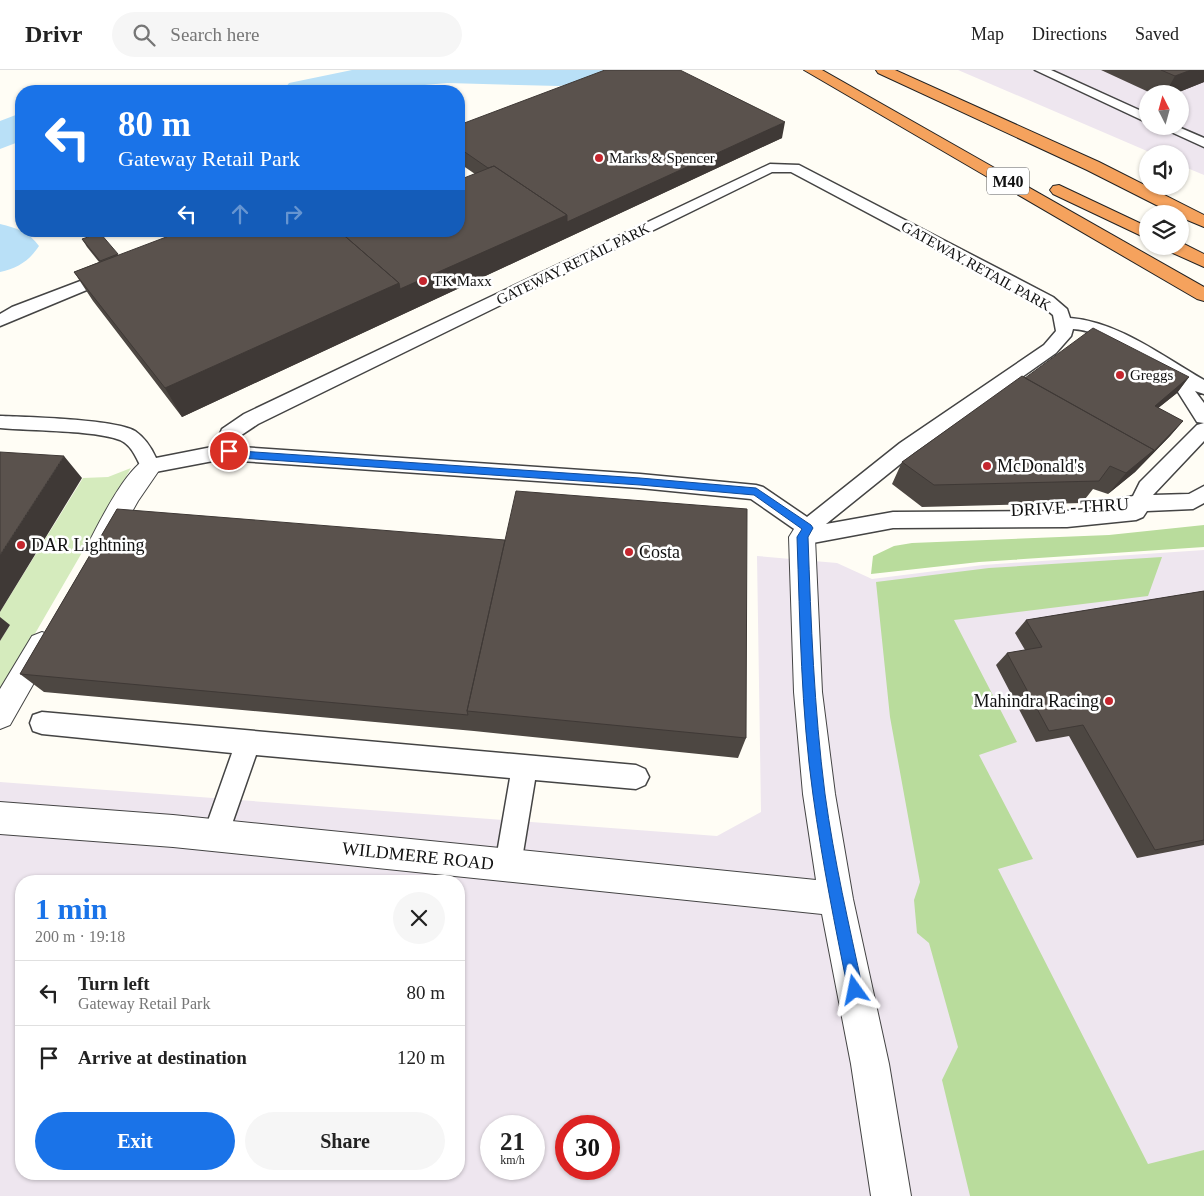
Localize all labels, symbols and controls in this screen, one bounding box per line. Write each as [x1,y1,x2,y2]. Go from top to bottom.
search box [112,12,462,57]
text: Drivr [25,21,82,47]
icon: search [130,21,158,49]
text: Search here [170,24,259,45]
text: Map [971,24,1004,44]
text: Directions [1032,24,1107,44]
text: Saved [1135,24,1179,44]
north arrow [1139,85,1189,135]
map controls [1139,85,1189,255]
icon: left [35,105,100,170]
text: 80 m [118,105,191,144]
button: sound [1139,145,1189,195]
text: Gateway Retail Park [118,146,300,171]
place label: Marks & Spencer [609,150,715,166]
marker: Marks & Spencer [593,152,605,164]
road number: M40 [987,168,1029,194]
icon: left [173,200,201,228]
icon: ahead [226,200,254,228]
icon: right [279,200,307,228]
button: layers [1139,205,1189,255]
street label: GATEWAY RETAIL PARK [899,218,1054,314]
street label: GATEWAY RETAIL PARK [494,220,652,308]
place label: TK Maxx [433,273,492,289]
marker: TK Maxx [417,275,429,287]
place label: Greggs [1130,367,1173,383]
marker: Greggs [1114,369,1126,381]
pin [208,430,250,472]
icon: arrive [215,437,243,465]
place label: McDonald's [997,456,1084,476]
marker: McDonald's [981,460,993,472]
street label: DRIVE - THRU [1010,494,1130,520]
place label: DAR Lightning [31,535,145,555]
marker: DAR Lightning [15,539,27,551]
place label: Costa [639,542,680,562]
marker: Costa [623,546,635,558]
place label: Mahindra Racing [974,691,1099,711]
marker: Mahindra Racing [1103,695,1115,707]
street label: WILDMERE ROAD [341,838,495,874]
text: 1 min [35,892,108,925]
button: close [393,892,445,944]
text: 200 m · 19:18 [35,928,125,945]
position arrow [828,963,880,1015]
text: Turn left [78,973,150,994]
icon: left [35,979,63,1007]
text: 80 m [406,982,445,1003]
text: Gateway Retail Park [78,995,210,1012]
icon: arrive [35,1044,63,1072]
text: Arrive at destination [78,1047,247,1068]
text: 120 m [397,1047,445,1068]
button: Exit [35,1112,235,1170]
button: Share [245,1112,445,1170]
speed limit sign: 30 [555,1115,620,1180]
text: 21 [500,1128,525,1155]
text: km/h [500,1153,525,1167]

